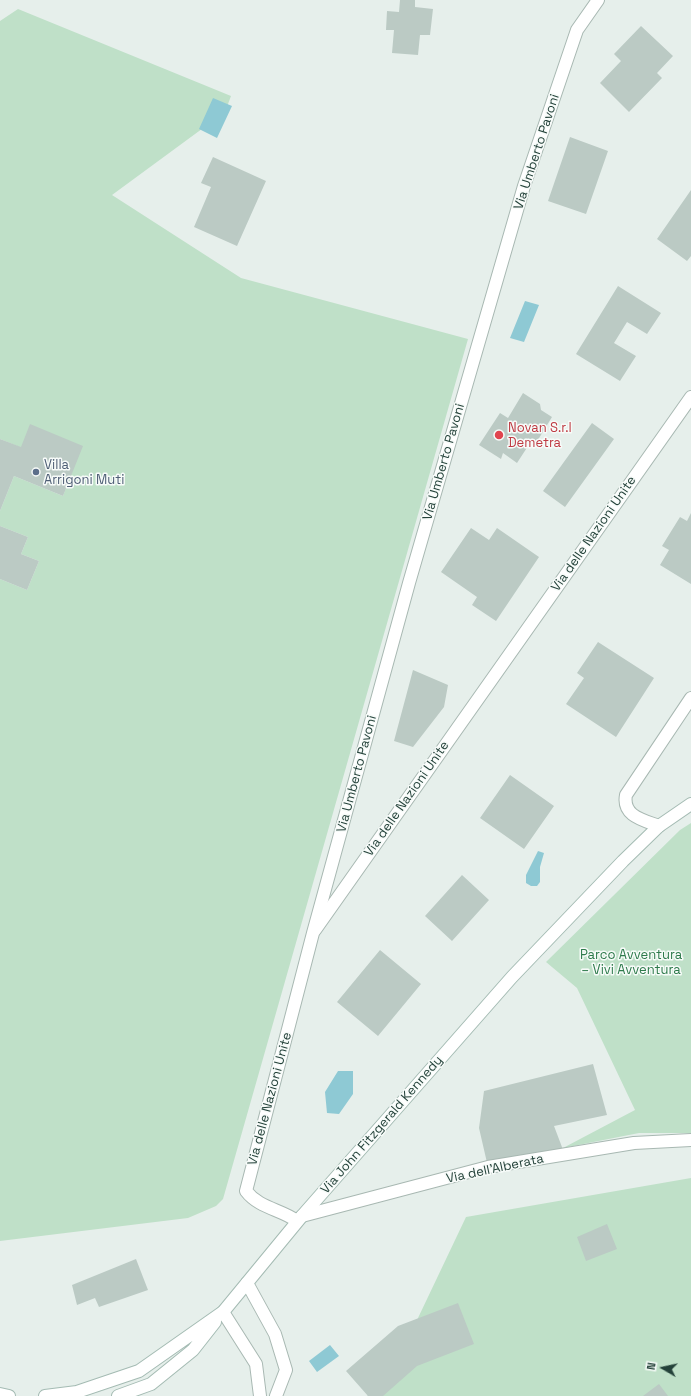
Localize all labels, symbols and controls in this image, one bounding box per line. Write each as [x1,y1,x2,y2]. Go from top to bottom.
street label: Via Umberto Pavoni [511,92,563,212]
street label: Via Umberto Pavoni [420,402,468,522]
place label: Novan S.r.l Demetra [508,420,572,451]
marker: Novan S.r.l Demetra [493,429,505,441]
place label: Villa Arrigoni Muti [44,457,124,488]
marker: Villa Arrigoni Muti [31,467,41,477]
street label: Via delle Nazioni Unite [548,473,640,595]
street label: Via Umberto Pavoni [334,714,380,834]
street label: Via delle Nazioni Unite [361,738,453,860]
park label: Parco Avventura – Vivi Avventura [580,947,682,978]
street label: Via delle Nazioni Unite [245,1031,295,1167]
street label: Via John Fitzgerald Kennedy [318,1053,446,1197]
street label: Via dell'Alberata [445,1151,545,1187]
north arrow [643,1348,683,1388]
text: N [644,1361,659,1371]

